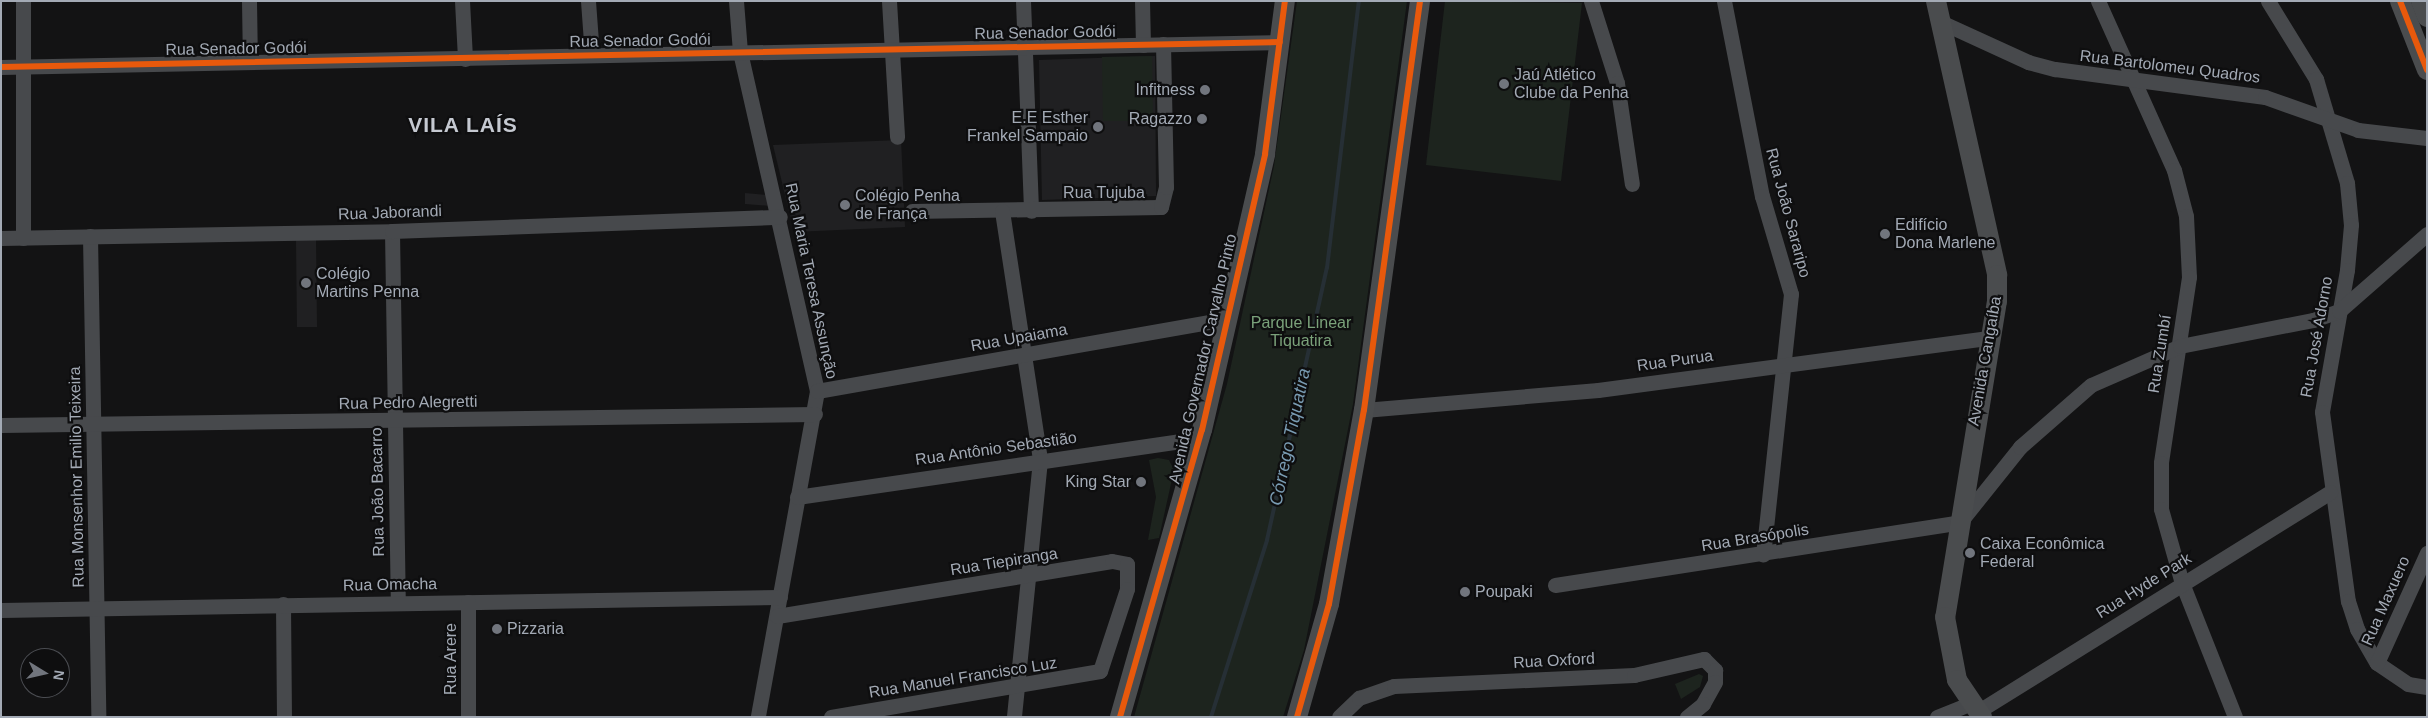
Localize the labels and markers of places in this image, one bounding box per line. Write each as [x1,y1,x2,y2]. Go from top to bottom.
place label: Jaú Atlético Clube da Penha [1514,65,1629,103]
marker: Jaú Atlético Clube da Penha [1498,78,1510,90]
place label: Infitness [1135,80,1195,100]
marker: Infitness [1199,84,1211,96]
place label: E.E Esther Frankel Sampaio [967,108,1088,146]
place label: Ragazzo [1129,109,1192,129]
marker: Ragazzo [1196,113,1208,125]
marker: E.E Esther Frankel Sampaio [1092,121,1104,133]
place label: Colégio Penha de França [855,186,960,224]
marker: Colégio Penha de França [839,199,851,211]
place label: Edifício Dona Marlene [1895,215,1996,253]
marker: Edifício Dona Marlene [1879,228,1891,240]
place label: Colégio Martins Penna [316,264,419,302]
marker: Colégio Martins Penna [300,277,312,289]
place label: King Star [1065,472,1131,492]
marker: King Star [1135,476,1147,488]
place label: Caixa Econômica Federal [1980,534,2104,572]
marker: Caixa Econômica Federal [1964,547,1976,559]
place label: Poupaki [1475,582,1533,602]
marker: Poupaki [1459,586,1471,598]
place label: Pizzaria [507,619,564,639]
marker: Pizzaria [491,623,503,635]

